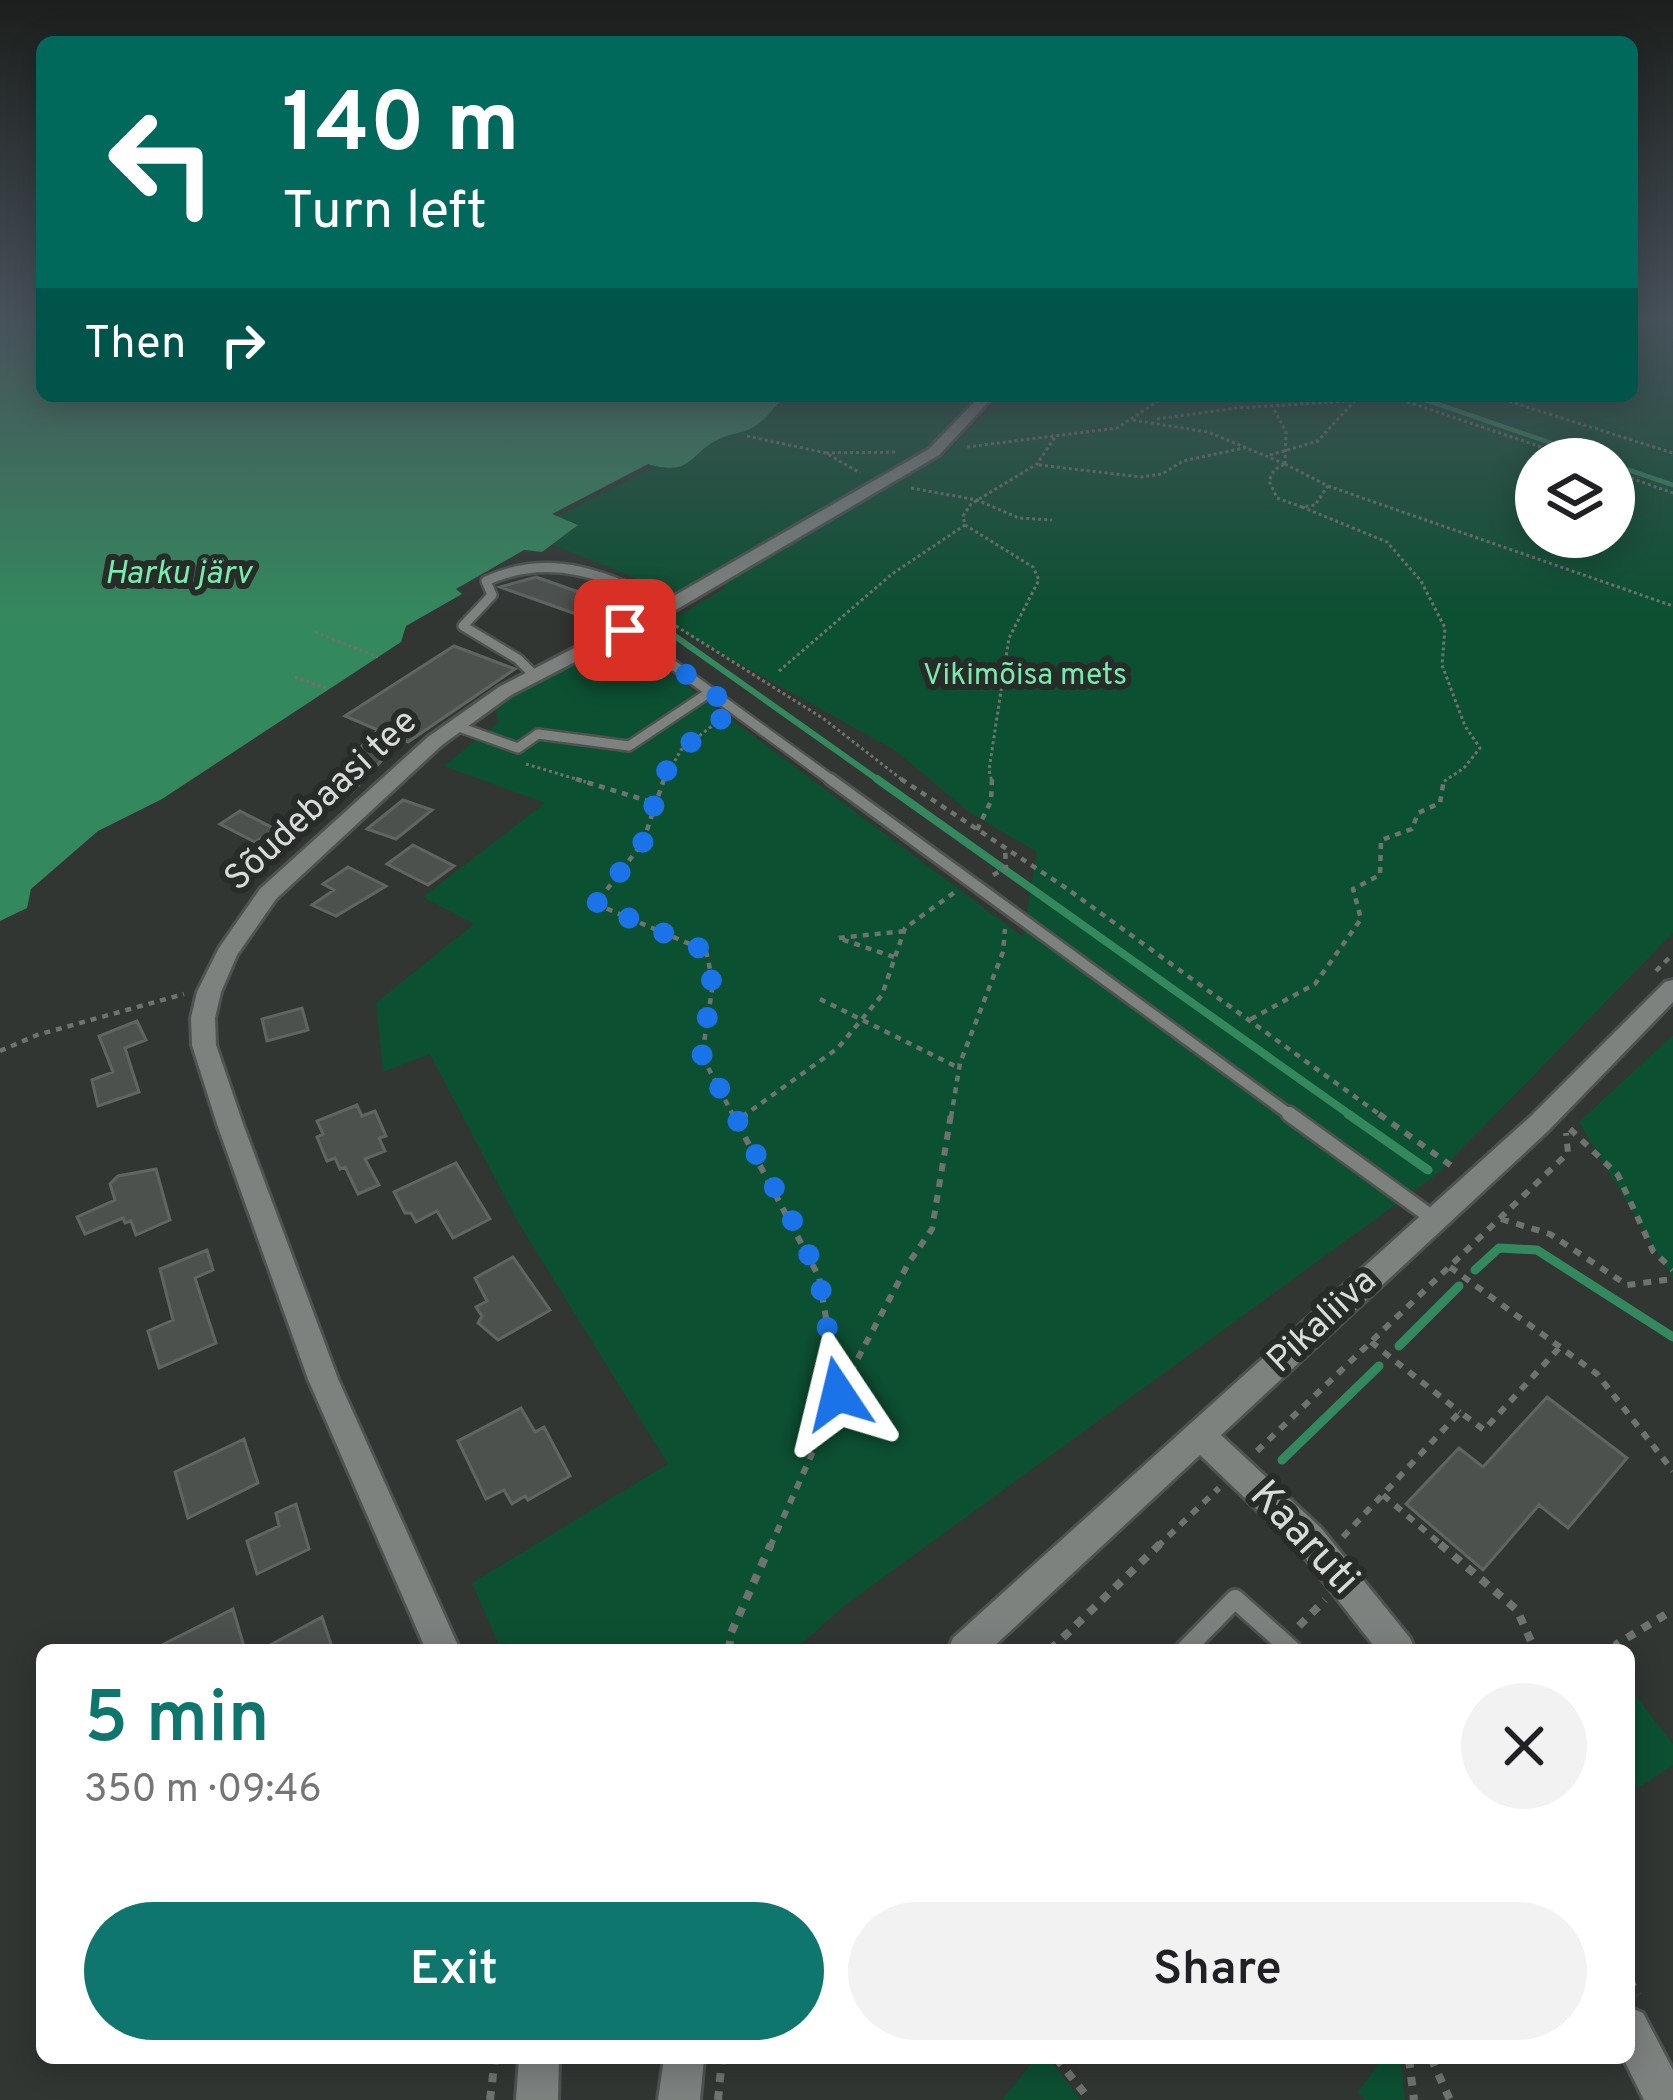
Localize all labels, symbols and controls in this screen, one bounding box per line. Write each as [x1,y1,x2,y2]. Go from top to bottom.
text: 140 m [282,75,519,181]
icon: left [84,84,240,240]
text: Turn left [282,179,487,248]
icon: right [210,312,276,378]
text: Then [84,317,186,374]
map controls [1515,438,1635,558]
button: layers [1515,438,1635,558]
water label: Harku järv [105,554,254,596]
pin [574,579,676,681]
icon: arrive [592,597,658,663]
park label: Vikimõisa mets [923,658,1127,695]
street label: Sõudebaasi tee [216,700,428,902]
street label: Pikaliiva [1259,1260,1387,1384]
position arrow [775,1331,901,1457]
street label: Kaaruti [1237,1471,1369,1607]
text: 5 min [84,1676,270,1768]
button: close [1461,1683,1587,1809]
text: 350 m · 09:46 [84,1767,322,1816]
button: Exit [84,1902,824,2040]
button: Share [848,1902,1587,2040]

